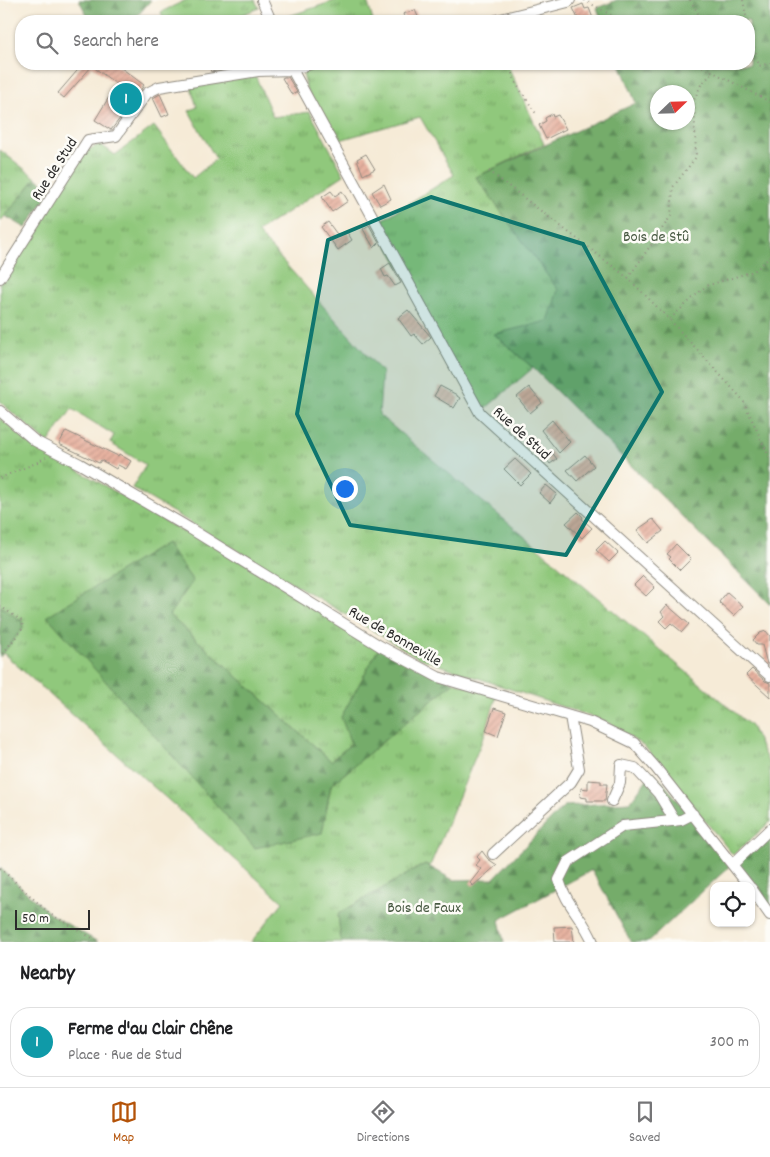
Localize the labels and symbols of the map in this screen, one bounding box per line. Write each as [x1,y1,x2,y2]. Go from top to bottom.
pin: 1 [110,80,142,118]
north arrow [650,85,695,130]
street label: Rue de Stud [26,133,84,205]
park label: Bois de Stû [623,226,689,249]
street label: Rue de Stud [487,402,555,466]
your location [332,476,358,502]
street label: Rue de Bonneville [344,601,446,673]
park label: Bois de Faux [387,897,461,920]
scale bar [15,907,90,930]

